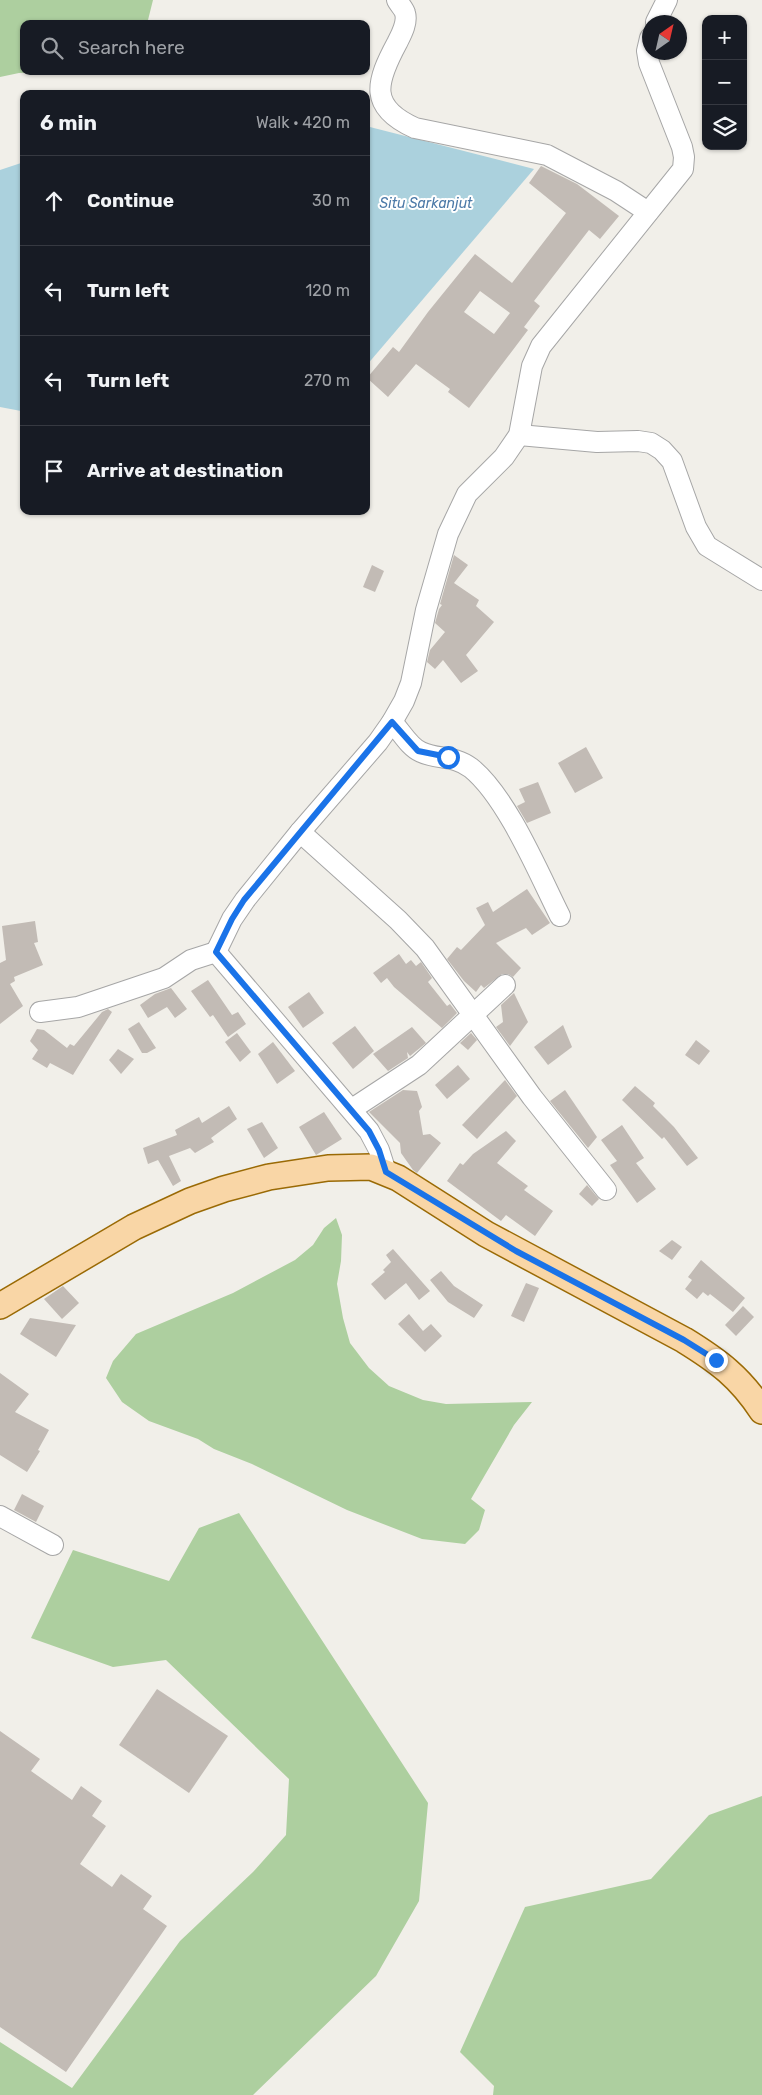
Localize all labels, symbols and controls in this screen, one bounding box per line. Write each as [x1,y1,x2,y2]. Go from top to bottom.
north arrow [642,15,687,60]
map controls [702,15,747,150]
button: + [702,15,747,60]
search box [20,20,370,75]
icon: search [38,34,66,62]
text: Search here [78,36,185,59]
button: − [702,60,747,105]
button: layers [702,105,747,150]
text: 6 min [40,110,97,135]
text: Walk · 420 m [256,113,350,132]
icon: ahead [40,187,68,215]
text: Continue [87,189,174,212]
text: 30 m [312,191,350,210]
water label: Situ Sarkanjut [380,195,473,212]
icon: left [40,277,68,305]
text: Turn left [87,279,169,302]
text: 120 m [305,281,350,300]
icon: left [40,367,68,395]
text: Turn left [87,369,169,392]
text: 270 m [304,371,350,390]
icon: arrive [40,457,68,485]
text: Arrive at destination [87,459,283,482]
route start [437,746,460,769]
route end [705,1349,728,1372]

